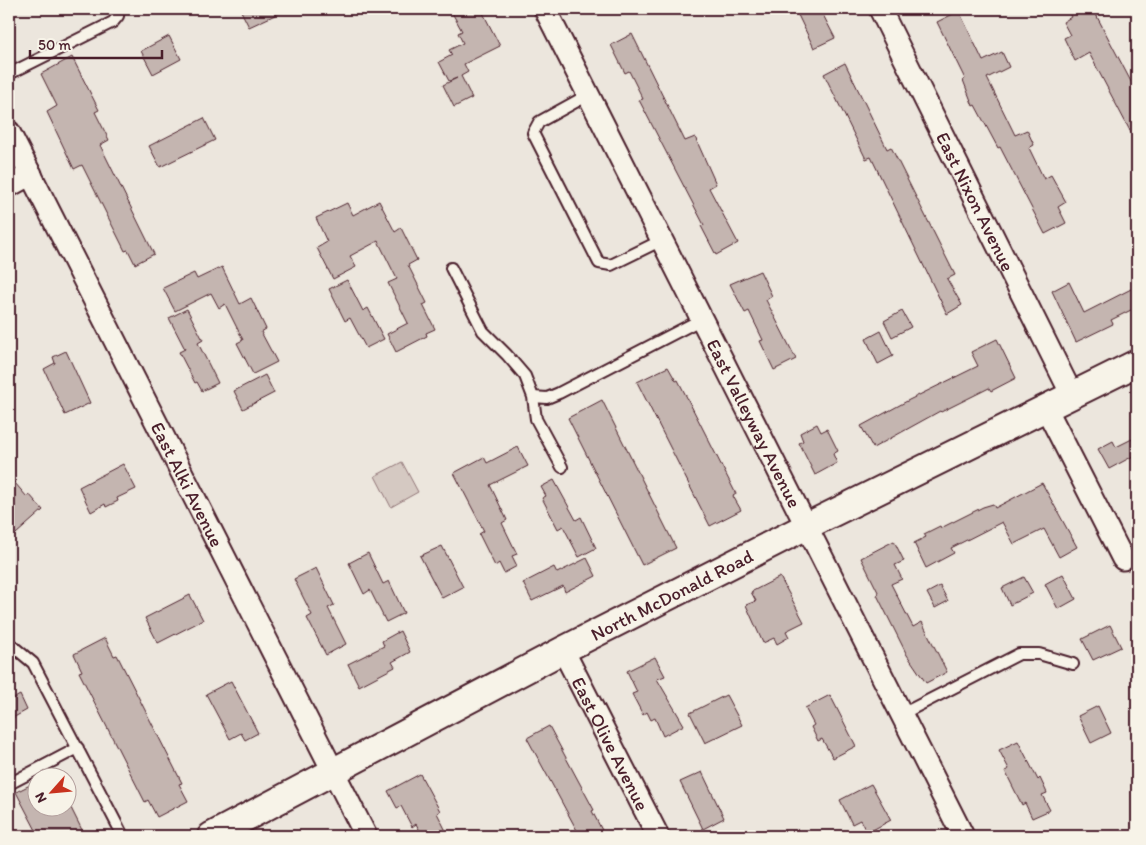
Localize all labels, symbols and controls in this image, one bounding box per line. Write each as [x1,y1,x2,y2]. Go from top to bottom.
scale bar [30,28,162,60]
text: 50 m [38,36,71,54]
street label: East Nixon Avenue [932,128,1020,275]
street label: East Valleyway Avenue [702,335,807,511]
street label: East Alki Avenue [146,418,229,551]
street label: North McDonald Road [587,544,757,646]
street label: East Olive Avenue [567,673,654,814]
north arrow [28,768,78,818]
text: N [31,790,51,806]

